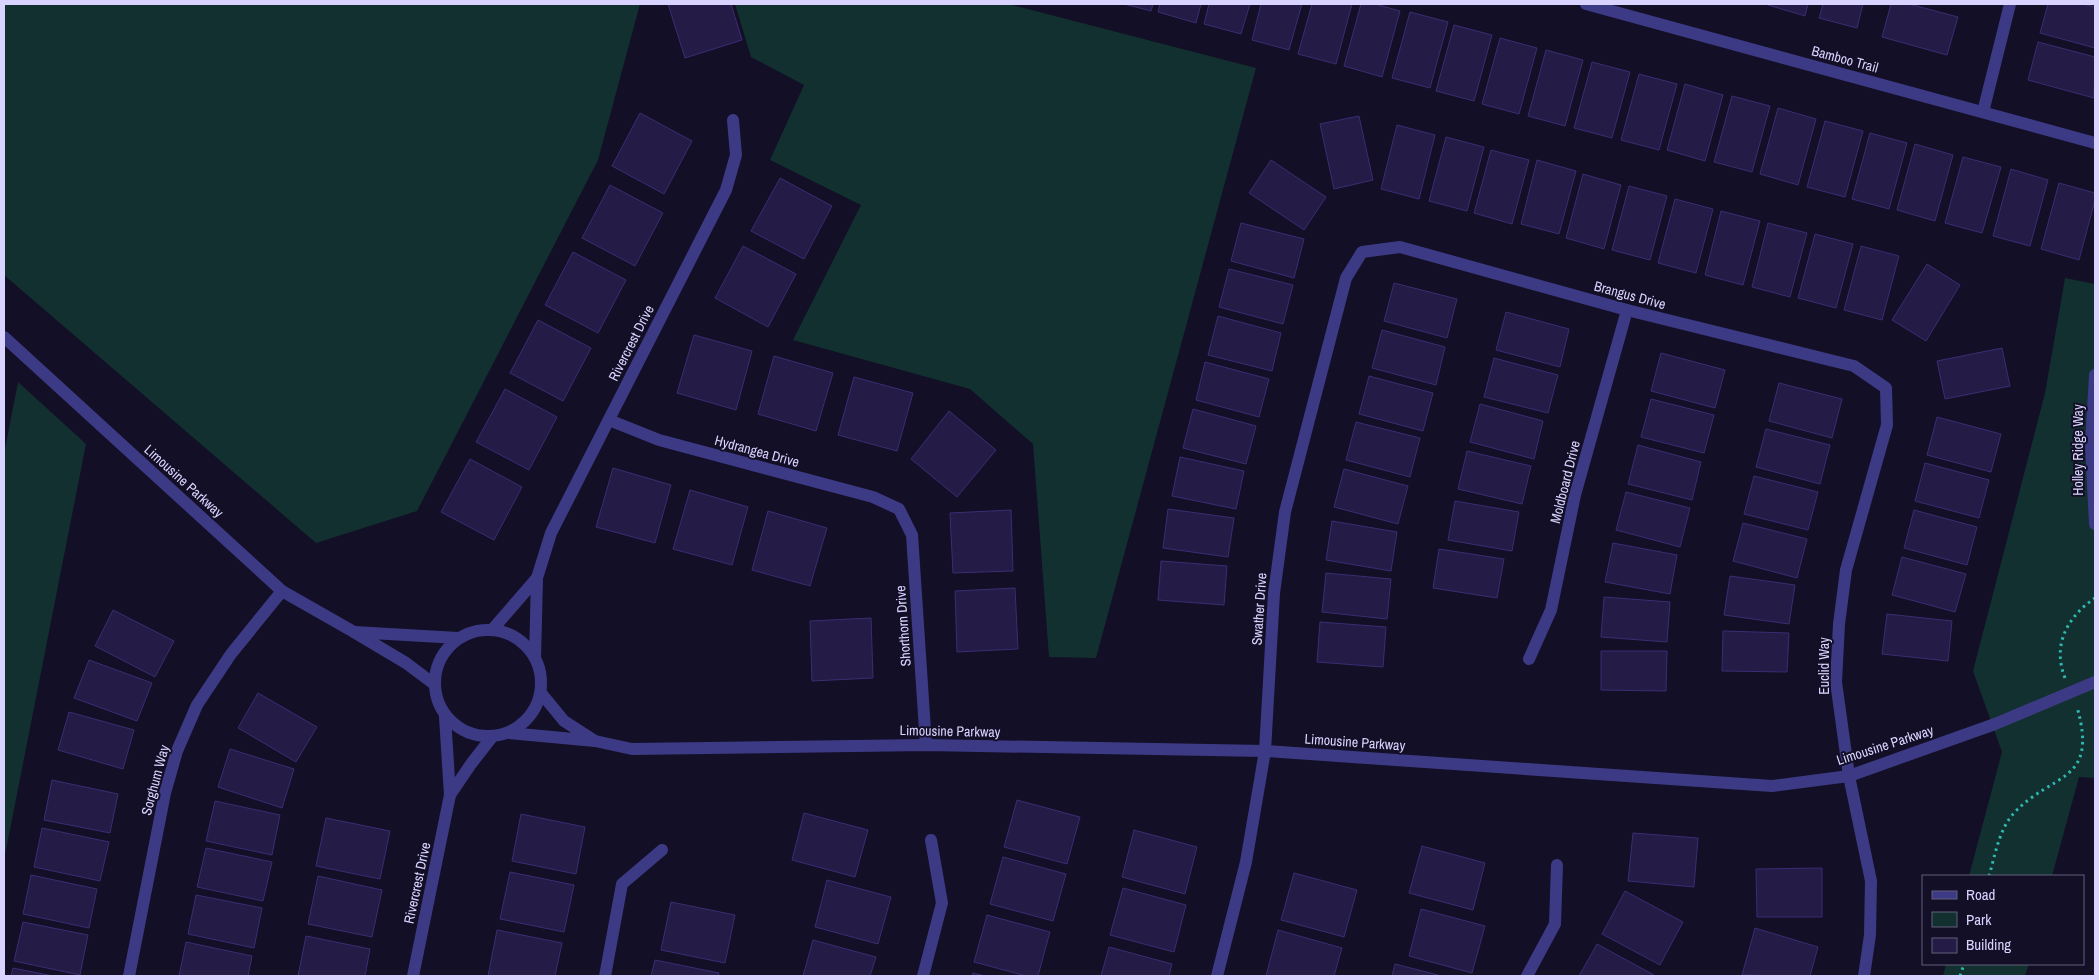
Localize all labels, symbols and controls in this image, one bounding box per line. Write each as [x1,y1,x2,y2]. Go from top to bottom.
street label: Bamboo Trail [1810,41,1880,77]
street label: Brangus Drive [1592,277,1668,313]
street label: Rivercrest Drive [604,302,658,384]
street label: Holley Ridge Way [2069,404,2087,496]
street label: Hydrangea Drive [713,431,801,471]
street label: Moldboard Drive [1546,439,1584,525]
street label: Limousine Parkway [141,441,228,522]
street label: Swather Drive [1247,572,1271,646]
street label: Shorthorn Drive [891,585,915,667]
street label: Euclid Way [1815,637,1833,695]
street label: Limousine Parkway [899,721,1001,741]
street label: Limousine Parkway [1834,721,1936,769]
street label: Limousine Parkway [1304,730,1406,755]
street label: Sorghum Way [137,742,173,817]
street label: Rivercrest Drive [400,841,434,925]
legend [1922,875,2084,965]
text: Road [1966,884,1995,905]
text: Park [1966,909,1992,930]
text: Building [1966,934,2011,955]

